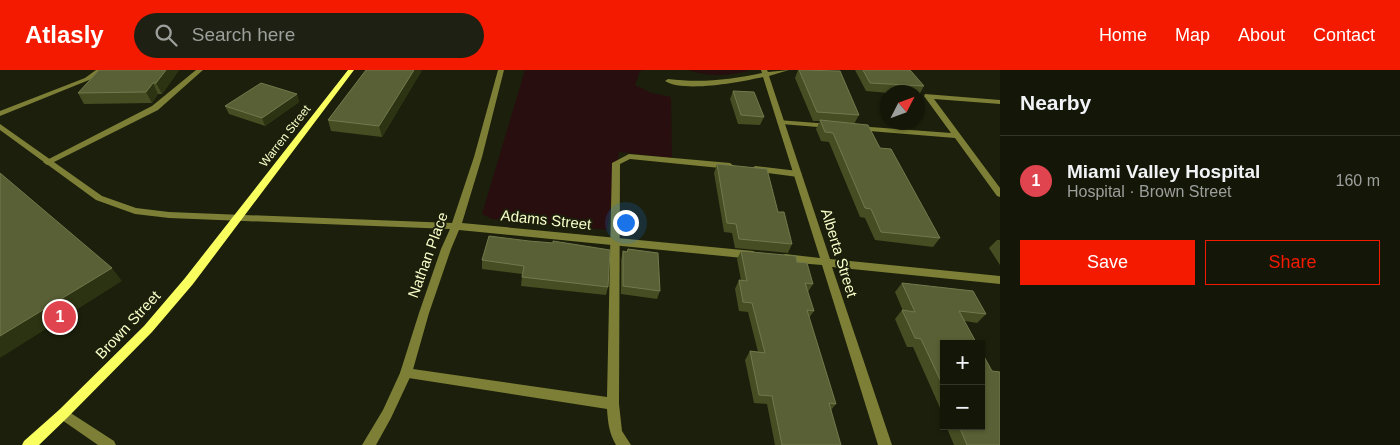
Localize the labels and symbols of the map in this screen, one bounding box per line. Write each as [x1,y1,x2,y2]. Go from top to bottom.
north arrow [880,85,925,130]
street label: Warren Street [257,102,314,170]
street label: Adams Street [500,206,593,233]
street label: Alberta Street [818,207,861,300]
street label: Nathan Place [404,210,451,300]
your location [613,210,639,236]
street label: Brown Street [92,287,164,362]
pin: 1 [44,298,76,336]

